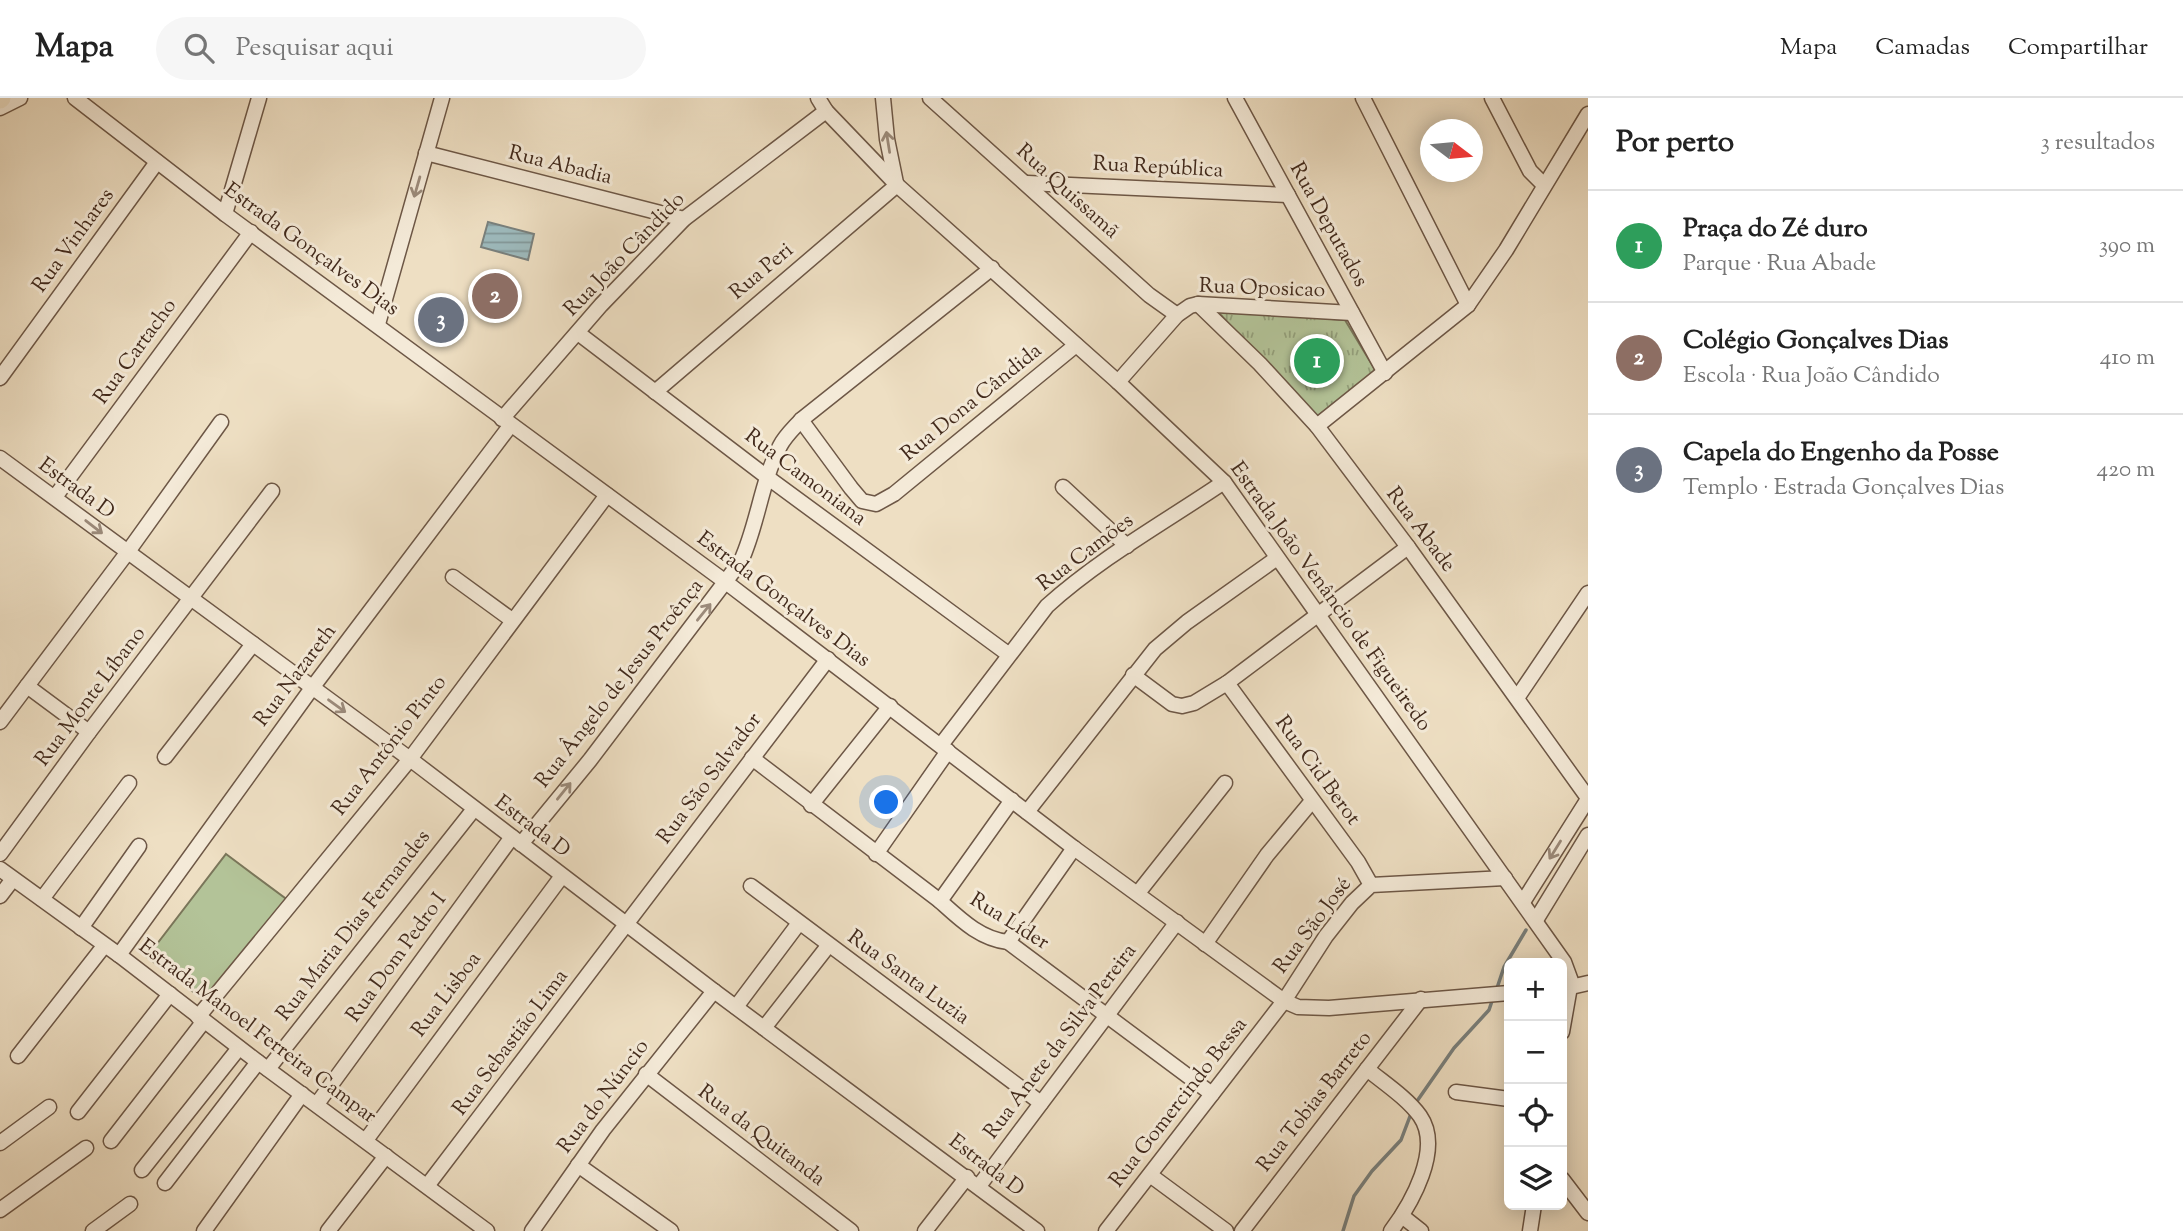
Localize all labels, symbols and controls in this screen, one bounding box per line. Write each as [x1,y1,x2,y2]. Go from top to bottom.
search box [156,17,646,80]
text: Mapa [35,24,114,72]
icon: search [180,29,218,67]
text: Pesquisar aqui [236,30,394,67]
text: Mapa [1780,31,1837,65]
text: Camadas [1875,31,1970,65]
text: Compartilhar [2008,31,2148,65]
north arrow [1420,119,1483,182]
text: Por perto [1616,122,1734,165]
text: 3 resultados [2040,127,2155,160]
one-way arrow [881,131,894,154]
street label: Rua Quissamã [1009,137,1125,247]
street label: Rua Abadia [505,139,615,193]
street label: Rua República [1092,150,1224,186]
street label: Rua Deputados [1281,157,1375,293]
street label: Estrada Gonçalves Dias [217,176,405,324]
one-way arrow [409,176,422,198]
street label: Rua Vinhares [26,183,122,299]
street label: Rua João Cândido [558,186,692,324]
text: Praça do Zé duro [1683,211,1868,248]
text: 1 [1635,230,1643,263]
text: 390 m [2099,230,2155,263]
street label: Rua Peri [724,236,801,308]
text: Parque · Rua Abade [1683,248,1876,281]
pin: 2 [472,270,518,322]
street label: Rua Oposicao [1198,272,1326,306]
street label: Rua Cartacho [87,293,185,411]
pin: 3 [418,294,464,346]
text: Colégio Gonçalves Dias [1683,323,1948,360]
pin: 1 [1294,335,1340,387]
street label: Rua Dona Cândida [895,337,1049,469]
text: 2 [1634,342,1644,375]
text: 410 m [2100,342,2155,375]
text: Escola · Rua João Cândido [1683,360,1940,393]
street label: Rua Camoniana [738,422,873,534]
text: Capela do Engenho da Posse [1683,435,1999,472]
street label: Estrada D [32,451,120,527]
text: 3 [1634,454,1644,487]
text: 420 m [2097,454,2155,487]
street label: Estrada João Venâncio de Figueiredo [1222,456,1438,738]
text: Templo · Estrada Gonçalves Dias [1683,472,2004,505]
street label: Rua Abade [1378,481,1462,579]
street label: Rua Camões [1032,507,1140,599]
one-way arrow [85,520,103,535]
street label: Estrada Gonçalves Dias [690,525,876,675]
street label: Rua Ângelo de Jesus Proênça [529,573,712,795]
one-way arrow [696,603,711,621]
street label: Rua Nazareth [247,618,345,734]
street label: Rua Monte Líbano [28,621,154,773]
street label: Rua Antônio Pinto [325,669,455,823]
one-way arrow [327,699,346,713]
street label: Rua São Salvador [651,707,770,851]
street label: Rua Cid Berot [1267,710,1367,832]
one-way arrow [556,783,572,801]
your location [869,785,903,819]
street label: Estrada D [488,789,576,865]
street label: Rua Maria Dias Fernandes [270,824,438,1028]
one-way arrow [1548,840,1562,860]
street label: Rua São José [1267,871,1359,981]
street label: Rua Líder [963,886,1055,958]
street label: Rua Dom Pedro I [340,887,454,1029]
street label: Rua Santa Luzia [841,923,976,1033]
street label: Estrada Manoel Ferreira Campar [132,932,382,1132]
street label: Rua Anete da Silva Pereira [977,938,1145,1146]
street label: Rua Lisboa [405,946,489,1044]
map controls [1504,958,1567,1210]
button: + [1504,958,1567,1021]
street label: Rua Sebastião Lima [446,963,576,1122]
street label: Rua Gomercindo Bessa [1103,1011,1255,1194]
button: − [1504,1021,1567,1084]
street label: Rua Tobias Barreto [1250,1025,1380,1179]
street label: Rua do Núncio [551,1034,657,1160]
street label: Rua da Quitanda [691,1078,831,1194]
button: locate [1504,1084,1567,1147]
street label: Estrada D [942,1128,1030,1204]
button: layers [1504,1147,1567,1210]

